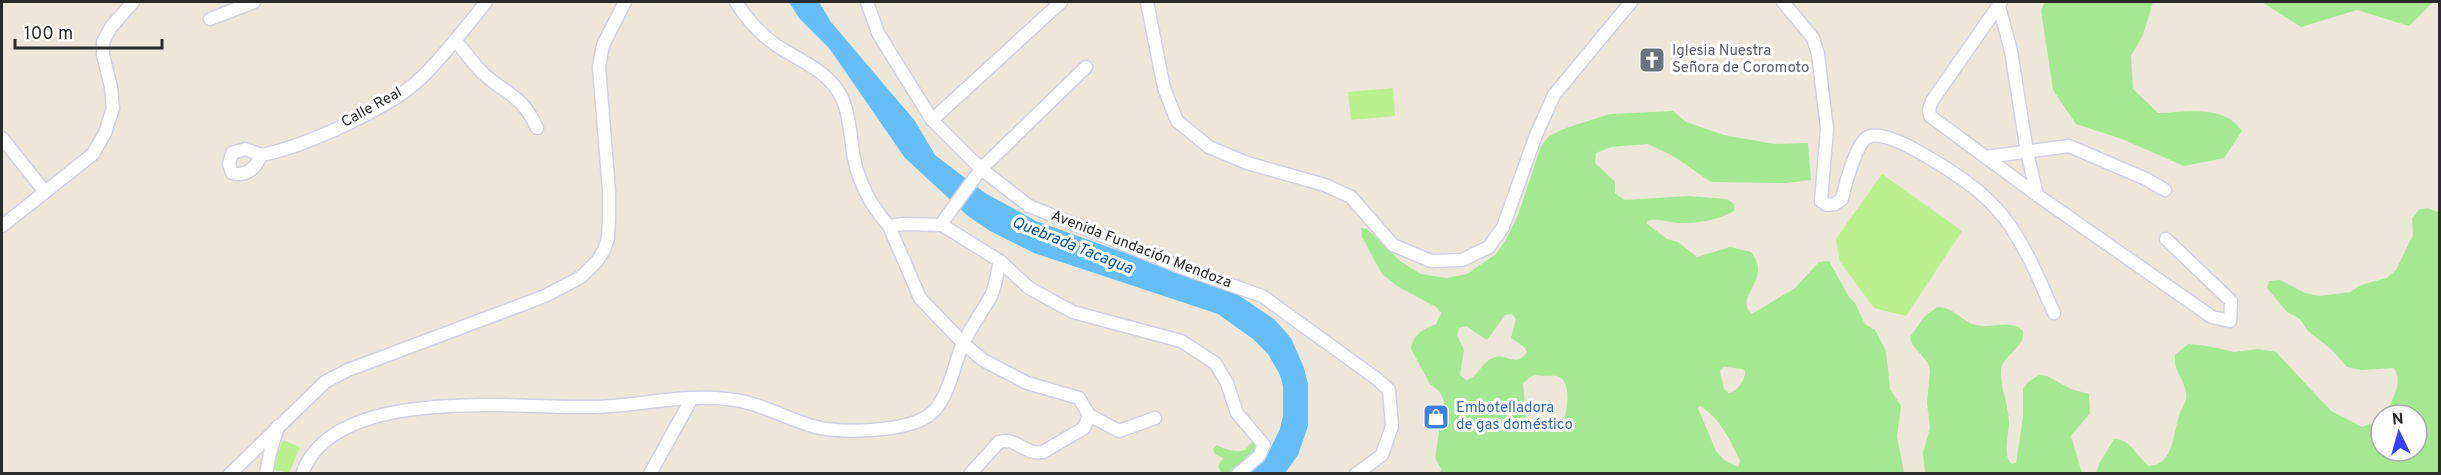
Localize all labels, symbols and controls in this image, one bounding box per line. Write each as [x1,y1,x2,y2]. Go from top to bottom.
scale bar [15,12,162,50]
text: 100 m [24,23,73,46]
place label: Iglesia Nuestra Señora de Coromoto [1672,42,1810,78]
church icon: Iglesia Nuestra Señora de Coromoto [1637,45,1667,75]
street label: Calle Real [338,84,406,132]
street label: Avenida Fundación Mendoza [1048,207,1234,293]
water label: Quebrada Tacagua [1009,213,1136,280]
place label: Embotelladora de gas doméstico [1456,399,1573,435]
shop icon: Embotelladora de gas doméstico [1421,402,1451,432]
north arrow [2369,403,2429,463]
text: N [2391,410,2404,431]

